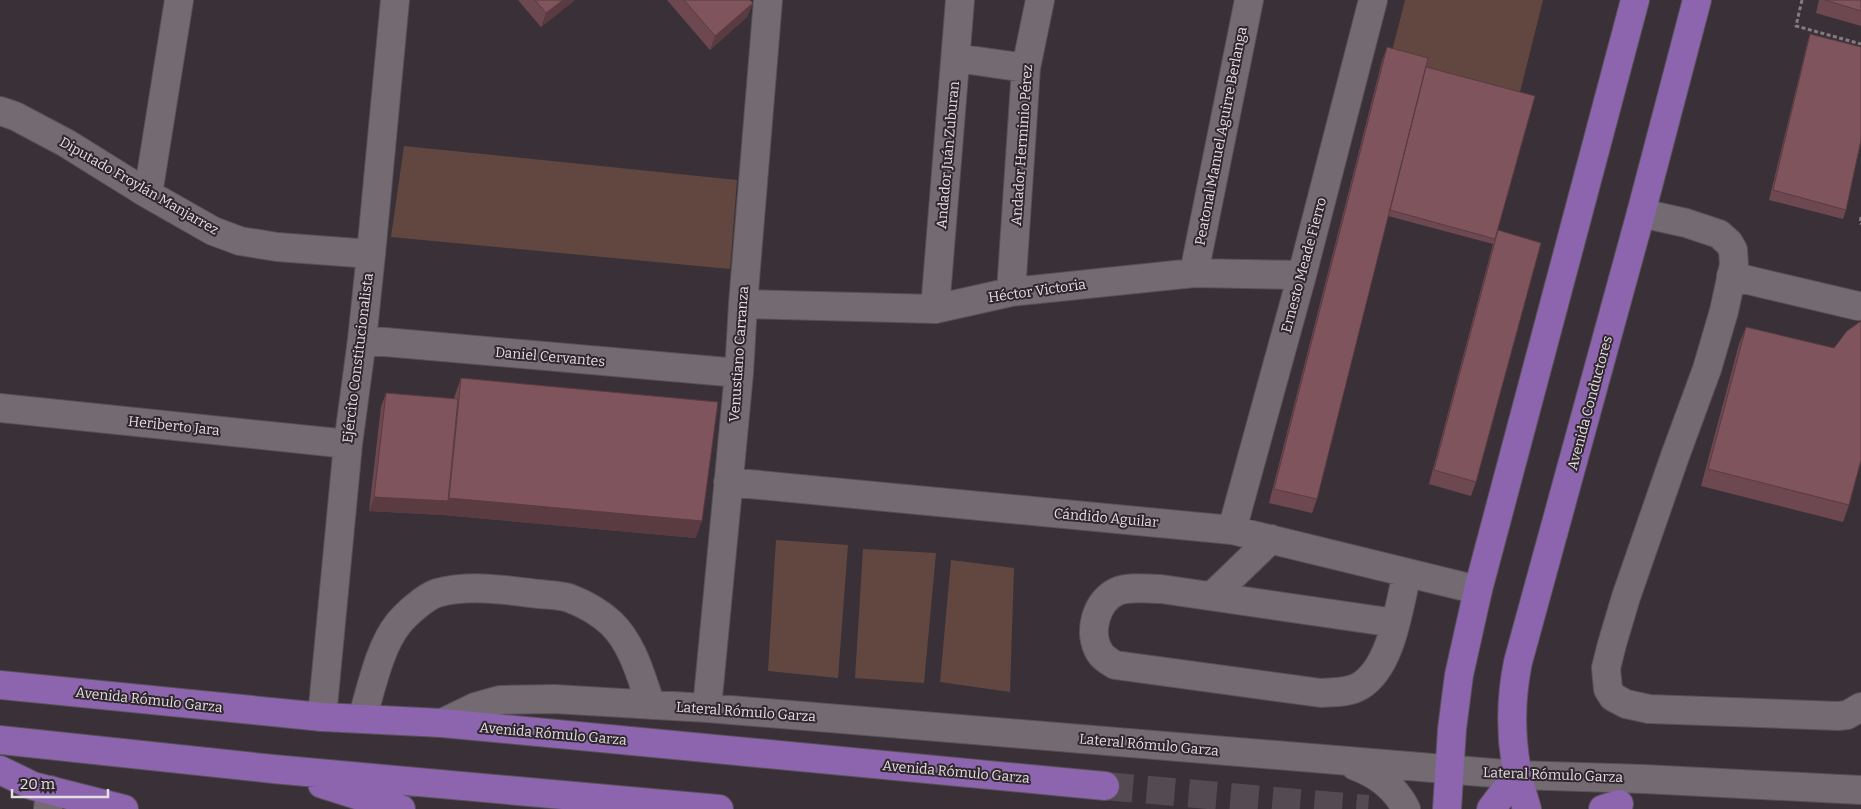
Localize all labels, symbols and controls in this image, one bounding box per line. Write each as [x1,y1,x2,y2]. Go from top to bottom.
street label: Peatonal Manuel Aguirre Berlanga [1191,25,1251,247]
street label: Andador Herminio Pérez [1008,64,1036,226]
street label: Andador Juán Zuburan [933,80,963,230]
street label: Diputado Froylán Manjarrez [56,133,222,239]
street label: Ernesto Meade Fierro [1278,196,1330,334]
street label: Ejército Constitucionalista [339,272,377,444]
street label: Héctor Victoria [987,276,1087,306]
street label: Venustiano Carranza [726,285,752,422]
street label: Avenida Conductores [1564,334,1616,472]
street label: Daniel Cervantes [494,344,606,370]
street label: Heriberto Jara [127,413,221,439]
street label: Cándido Aguilar [1053,505,1159,531]
street label: Avenida Rómulo Garza [75,684,224,716]
street label: Lateral Rómulo Garza [675,699,817,725]
street label: Avenida Rómulo Garza [479,719,628,749]
street label: Lateral Rómulo Garza [1078,730,1220,760]
street label: Avenida Rómulo Garza [882,757,1031,787]
street label: Lateral Rómulo Garza [1483,764,1624,786]
scale bar [12,766,109,798]
text: 20 m [20,775,56,793]

